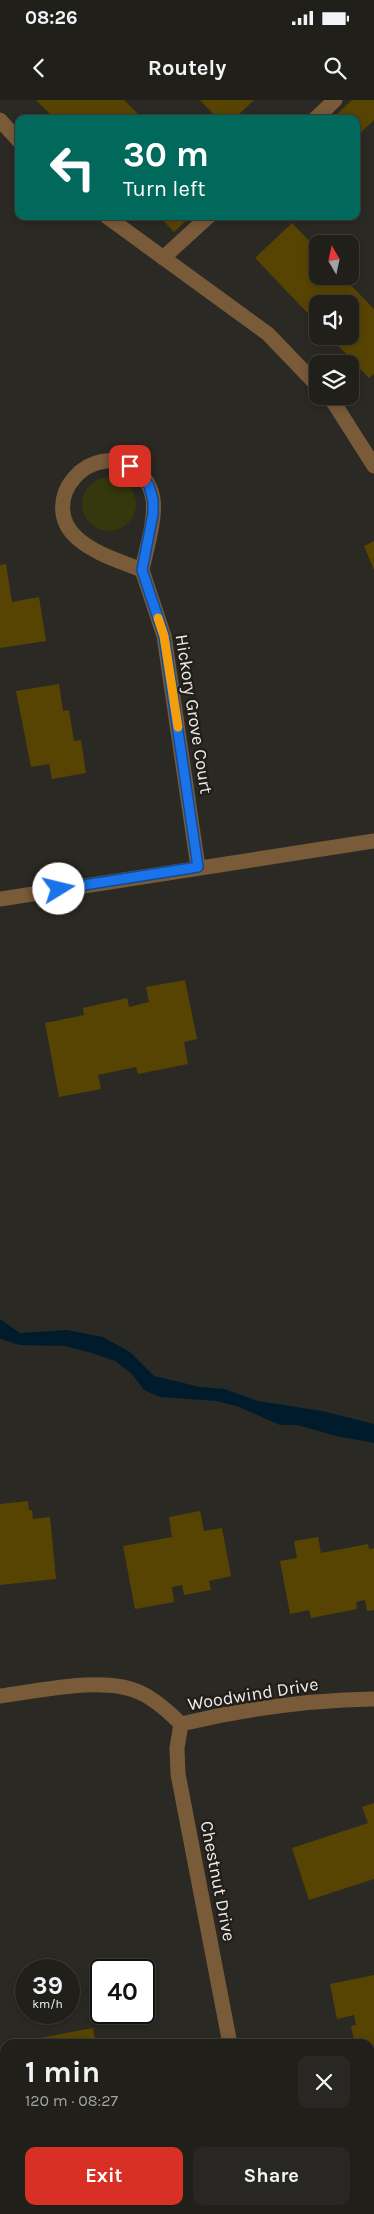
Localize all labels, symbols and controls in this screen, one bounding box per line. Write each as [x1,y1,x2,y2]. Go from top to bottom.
text: 08:26 [25,7,77,29]
icon: back [25,54,53,82]
icon: search [321,54,349,82]
text: Routely [148,55,226,81]
text: 30 m [123,134,209,175]
icon: left [40,135,105,200]
text: Turn left [123,176,206,202]
north arrow [309,235,359,285]
map controls [309,235,359,405]
button: sound [309,295,359,345]
button: layers [309,355,359,405]
pin [109,445,151,487]
icon: arrive [116,452,144,480]
street label: Hickory Grove Court [171,633,218,796]
position arrow [32,862,84,914]
street label: Woodwind Drive [186,1673,320,1715]
street label: Chestnut Drive [196,1819,240,1943]
speed limit sign: 40 [90,1959,155,2024]
text: 39 [32,1971,63,2000]
text: km/h [32,1997,63,2011]
text: 1 min [25,2054,100,2090]
button: close [298,2056,350,2108]
text: 120 m · 08:27 [25,2091,118,2110]
button: Exit [25,2147,183,2205]
button: Share [193,2147,350,2205]

